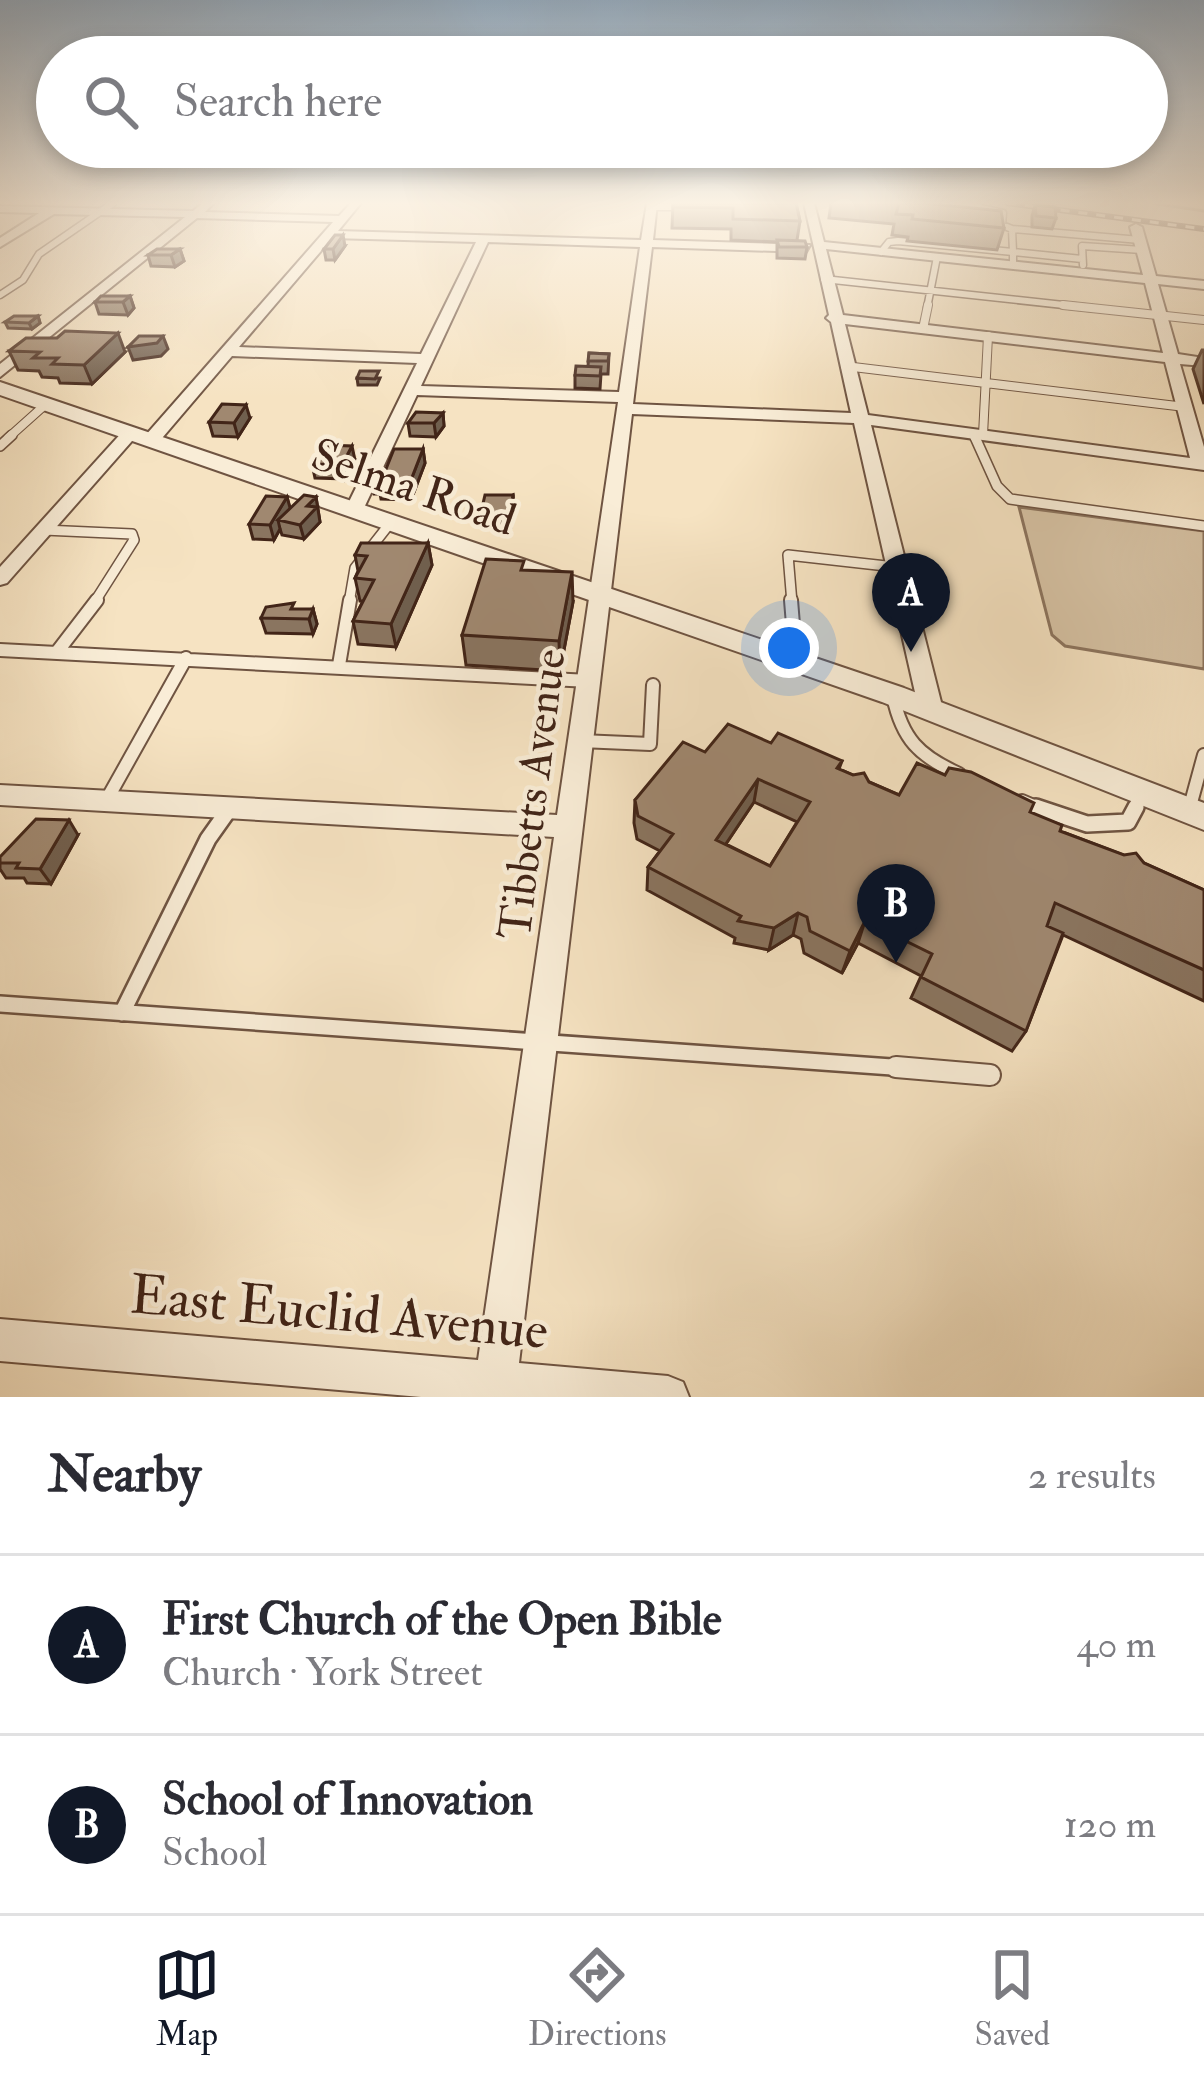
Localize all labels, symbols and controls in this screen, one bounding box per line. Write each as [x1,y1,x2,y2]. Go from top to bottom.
search box [36,36,1168,168]
icon: search [78,69,144,135]
text: Search here [174,74,382,130]
street label: Selma Road [304,427,523,549]
pin: A [872,553,950,652]
your location [759,618,819,678]
street label: Tibbetts Avenue [487,646,579,943]
pin: B [857,864,935,963]
street label: East Euclid Avenue [127,1261,551,1365]
text: Nearby [48,1443,201,1507]
text: 2 results [1028,1451,1156,1500]
text: First Church of the Open Bible [162,1592,722,1648]
text: A [75,1620,99,1669]
text: 40 m [1077,1620,1156,1669]
text: Church · York Street [162,1648,483,1697]
text: School of Innovation [162,1772,533,1828]
text: B [74,1800,100,1849]
text: 120 m [1064,1800,1156,1849]
text: School [162,1828,267,1877]
tab: Map [154,1942,220,2055]
tab: Directions [528,1942,667,2055]
tab: Saved [975,1942,1050,2055]

